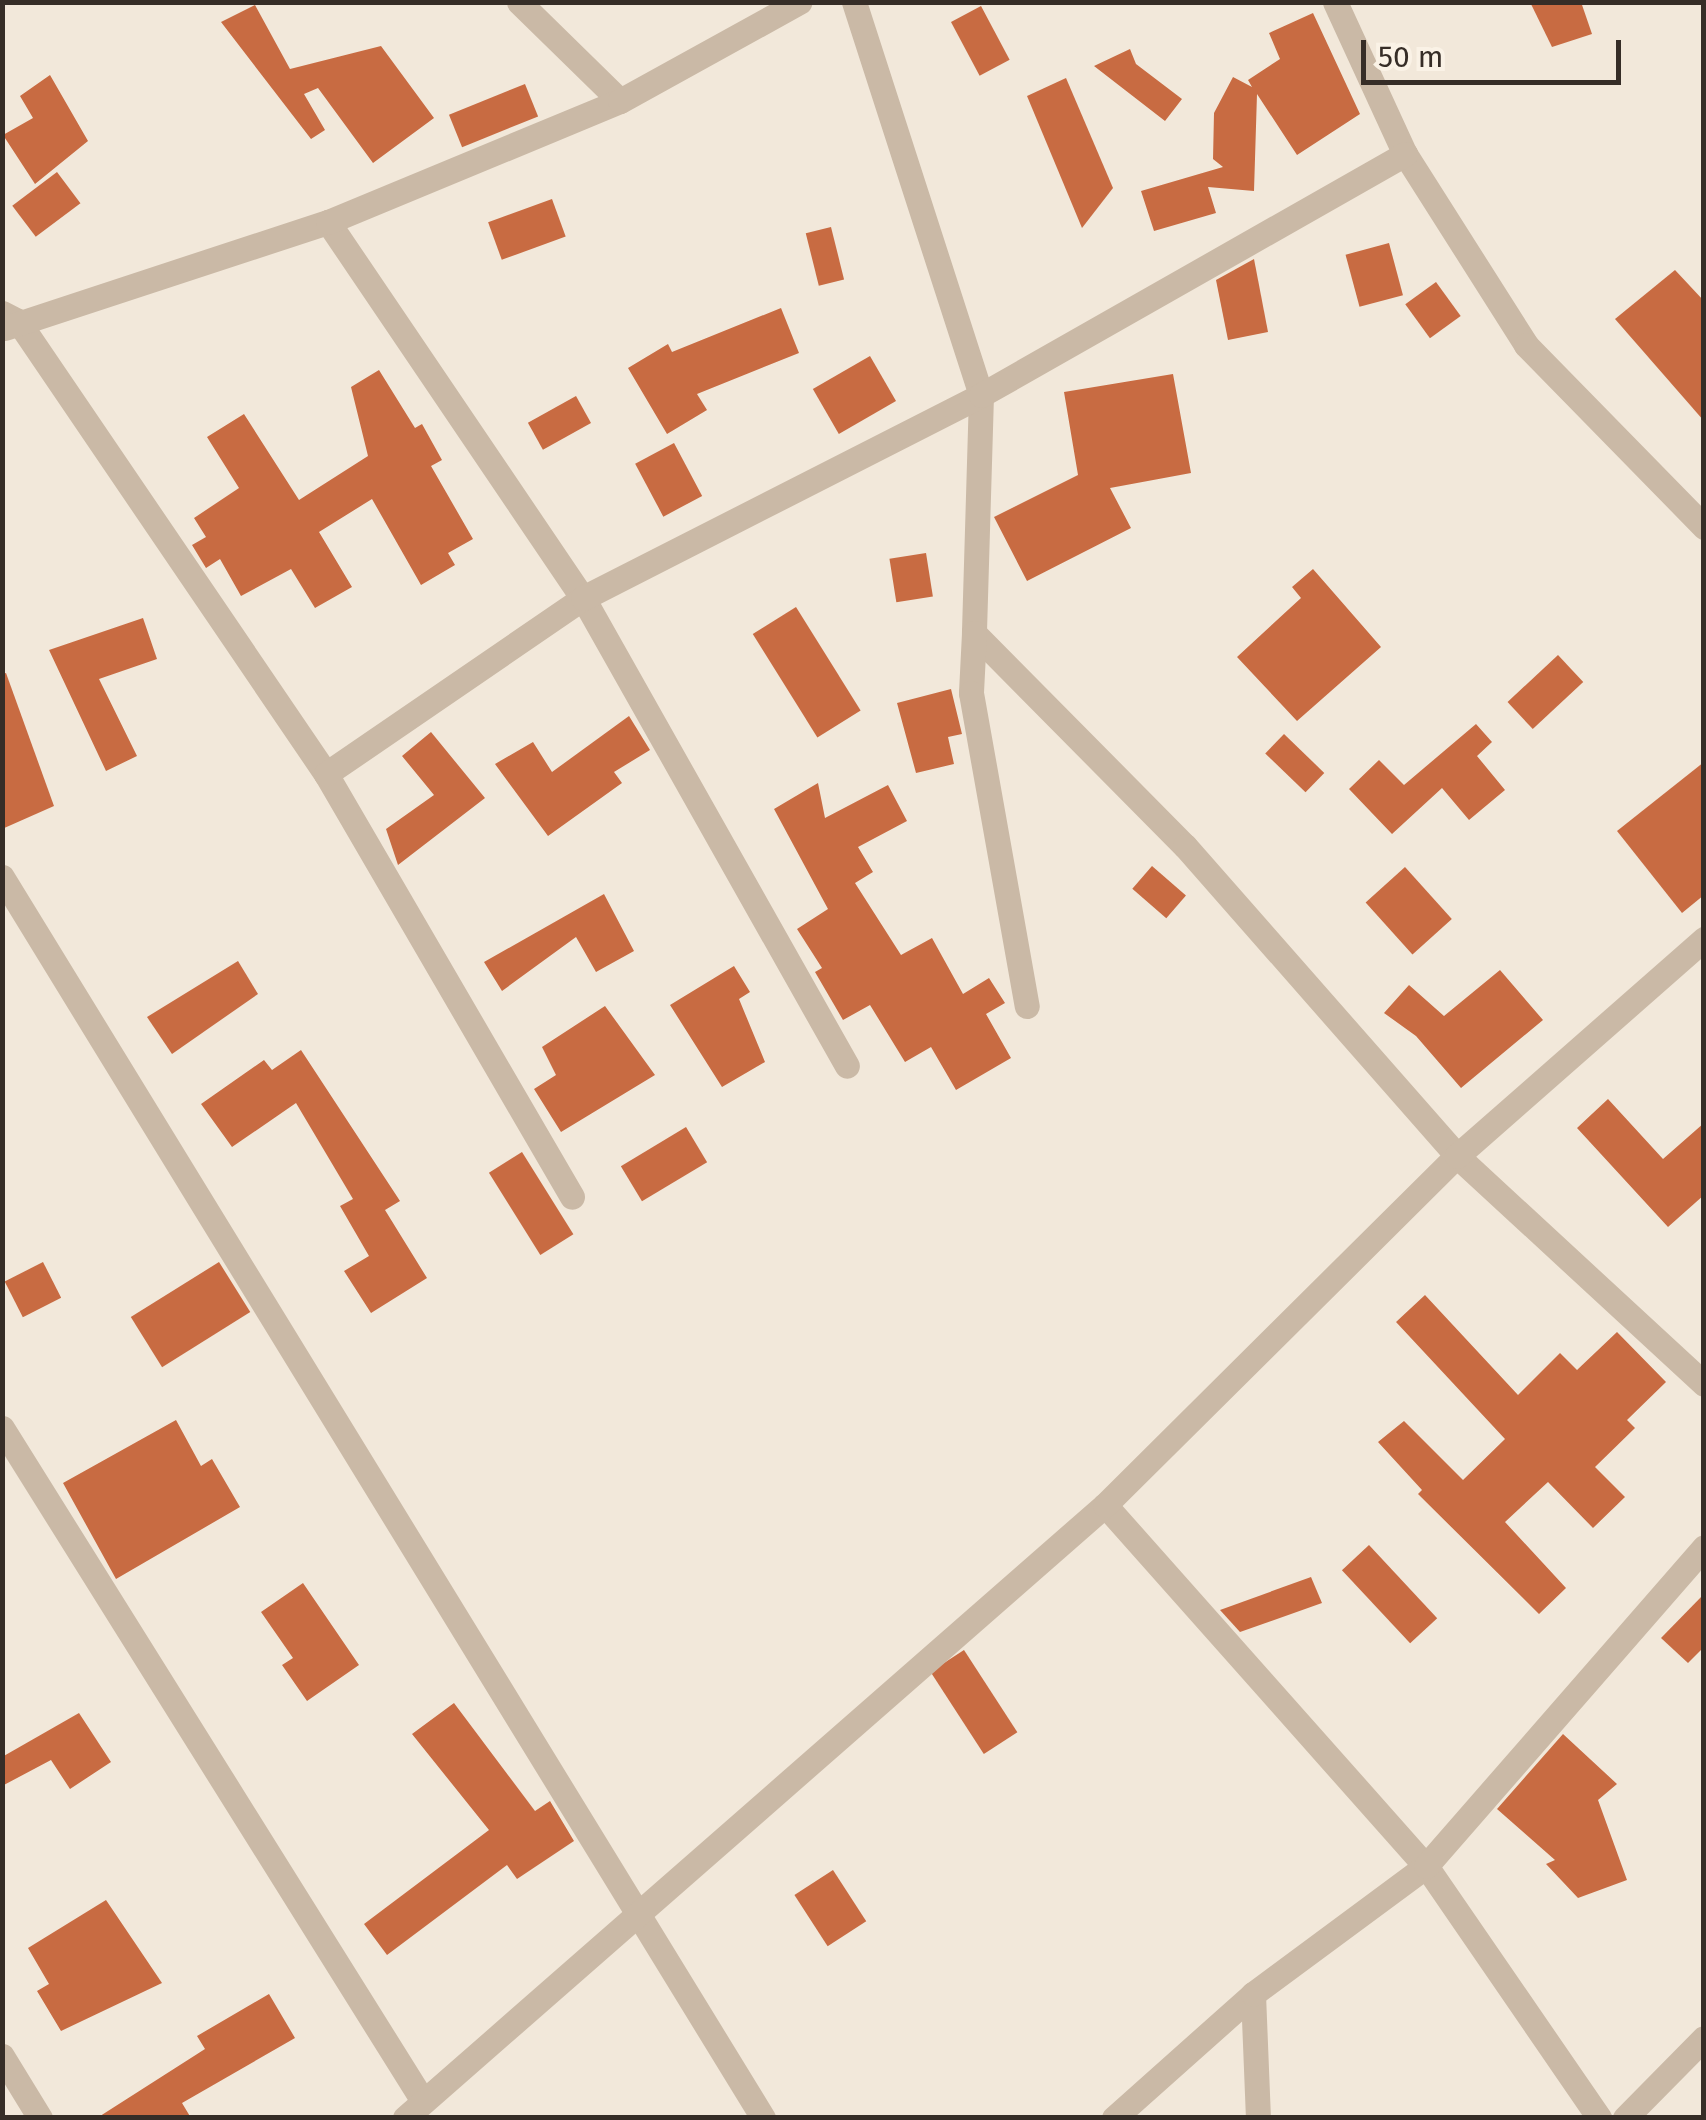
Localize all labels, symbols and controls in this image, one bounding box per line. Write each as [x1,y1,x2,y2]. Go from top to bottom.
scale bar [1366,20,1626,82]
text: 50 m [1378,39,1443,75]

